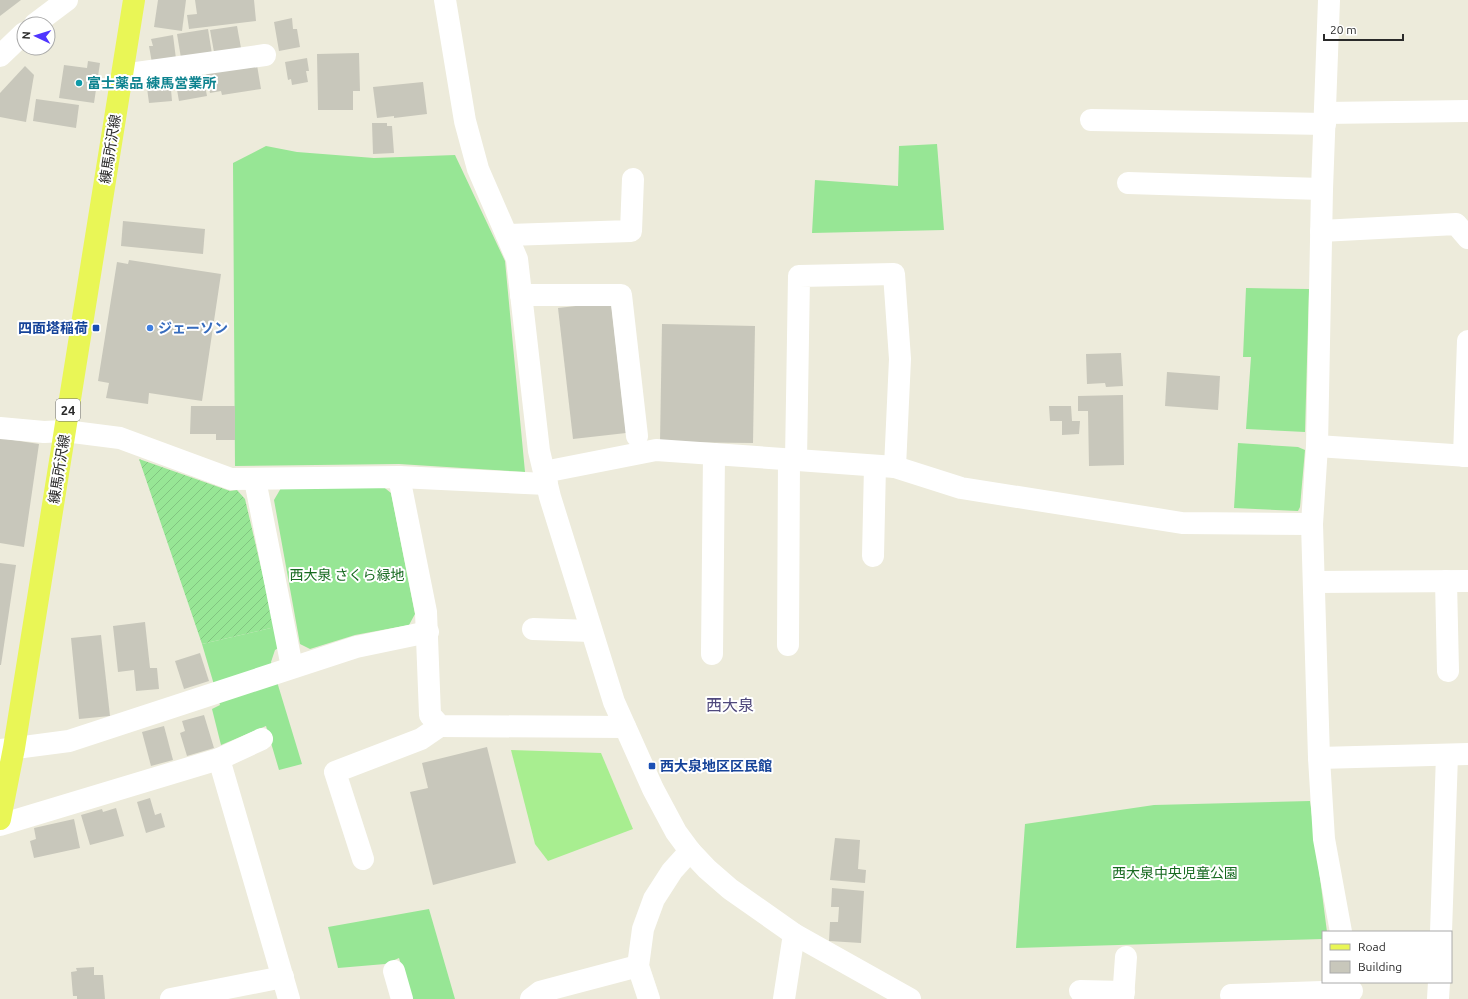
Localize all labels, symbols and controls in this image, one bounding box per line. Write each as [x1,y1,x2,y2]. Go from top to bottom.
north arrow [16,16,56,56]
scale bar [1324,16,1403,42]
text: 20 m [1330,23,1357,36]
text: N [20,31,32,40]
place label: 富士薬品 練馬営業所 [87,75,216,91]
marker: 富士薬品 練馬営業所 [74,78,84,88]
street label: 練馬所沢線 [97,113,123,185]
place label: 四面塔稲荷 [18,320,88,336]
place label: ジェーソン [158,320,228,336]
marker: 四面塔稲荷 [91,323,101,333]
marker: ジェーソン [145,323,155,333]
road number: 24 [56,399,80,421]
street label: 練馬所沢線 [46,433,72,505]
park label: 西大泉 さくら緑地 [289,567,405,583]
district label: 西大泉 [706,696,754,714]
place label: 西大泉地区区民館 [660,758,772,774]
marker: 西大泉地区区民館 [647,761,657,771]
park label: 西大泉中央児童公園 [1112,865,1238,881]
legend [1322,931,1452,983]
text: Road [1358,940,1386,953]
text: Building [1358,960,1402,973]

